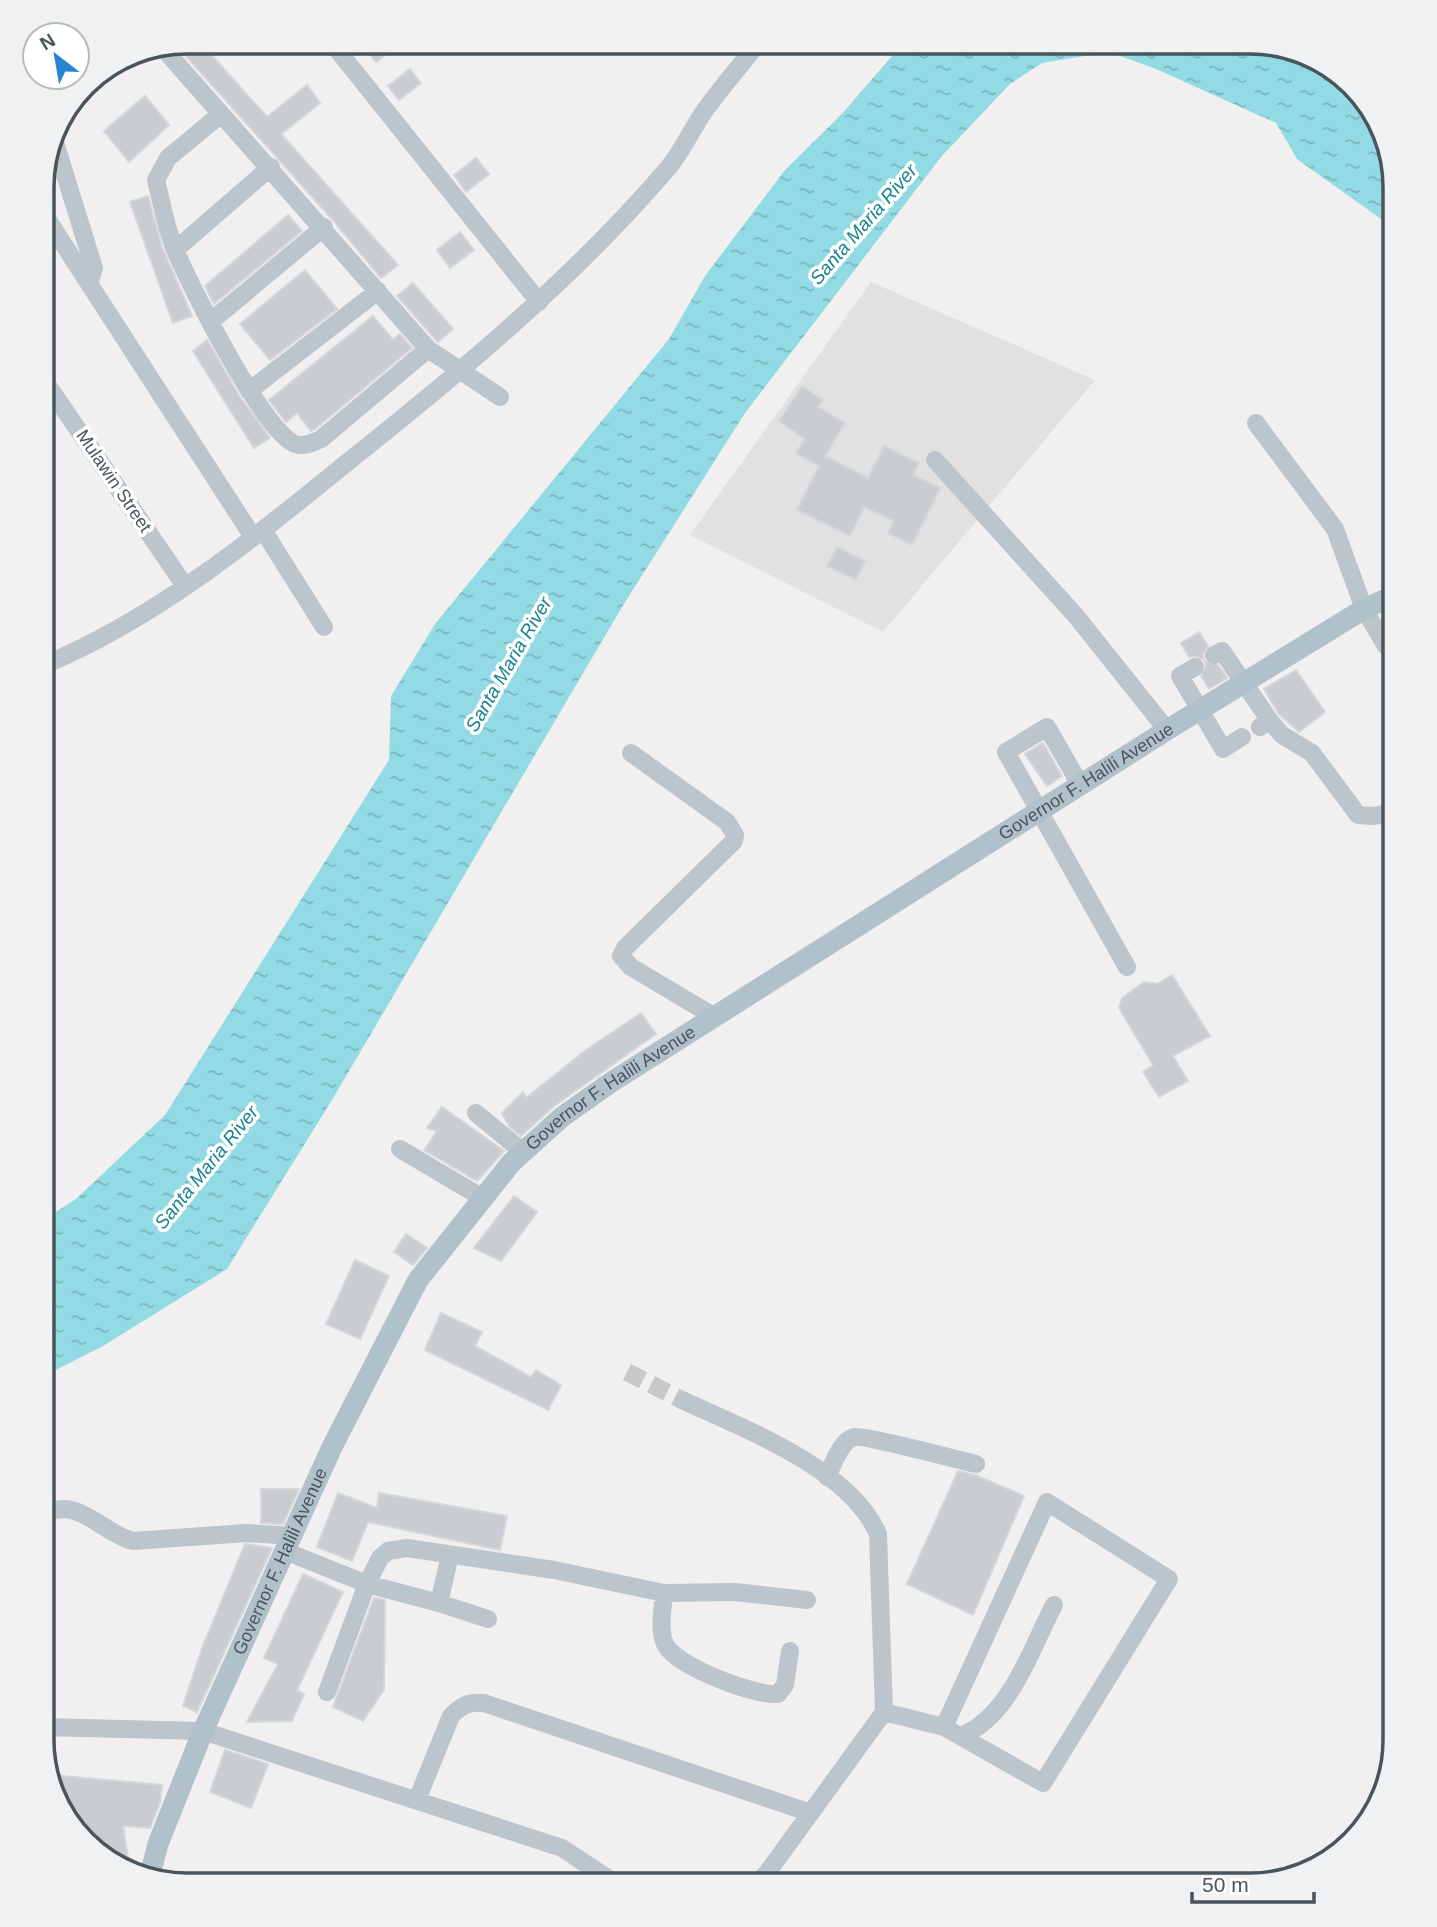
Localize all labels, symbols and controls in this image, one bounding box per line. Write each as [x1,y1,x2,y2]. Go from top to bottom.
north arrow [21,21,91,91]
text: N [36,29,59,54]
water label: Santa Maria River [806,160,922,289]
street label: Mulawin Street [72,426,156,536]
water label: Santa Maria River [461,593,556,735]
street label: Governor F. Halili Avenue [995,719,1177,844]
street label: Governor F. Halili Avenue [522,1022,699,1155]
water label: Santa Maria River [150,1101,263,1233]
street label: Governor F. Halili Avenue [229,1465,331,1658]
scale bar [1192,1860,1314,1904]
text: 50 m [1202,1873,1249,1896]

